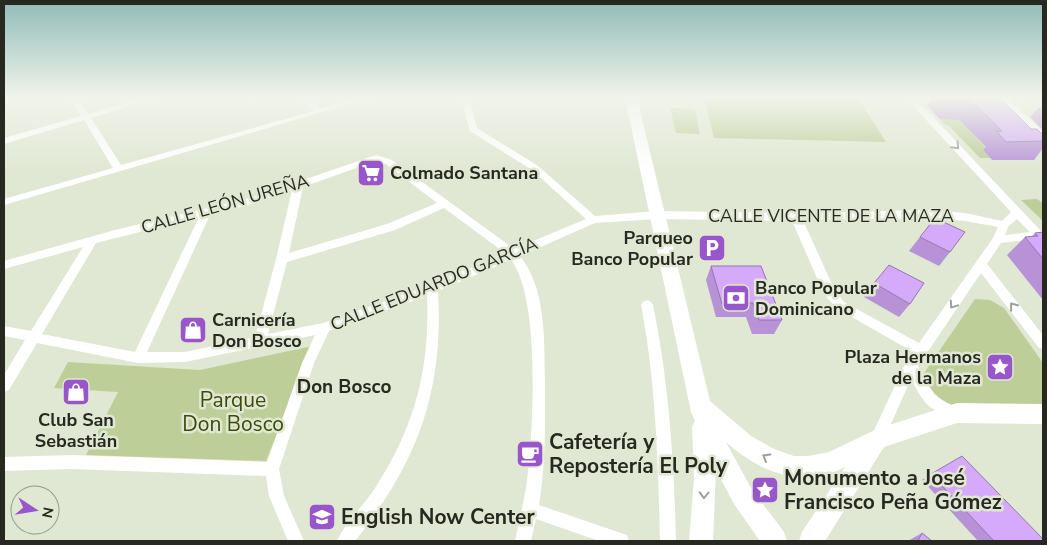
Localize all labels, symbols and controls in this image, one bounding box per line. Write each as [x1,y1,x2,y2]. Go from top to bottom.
one-way arrow [950,141,959,150]
supermarket icon: Colmado Santana [356,158,386,188]
place label: Colmado Santana [390,161,538,185]
street label: CALLE LEÓN UREÑA [138,169,312,239]
street label: CALLE VICENTE DE LA MAZA [708,204,954,228]
place label: Parqueo Banco Popular [571,226,693,271]
street label: CALLE EDUARDO GARCÍA [327,231,541,337]
parking icon: Parqueo Banco Popular [697,233,727,263]
place label: Banco Popular Dominicano [755,276,877,321]
bank icon: Banco Popular Dominicano [721,283,751,313]
one-way arrow [950,299,959,308]
one-way arrow [1011,303,1019,312]
place label: Carnicería Don Bosco [212,308,302,353]
shop icon: Carnicería Don Bosco [178,315,208,345]
place label: Plaza Hermanos de la Maza [844,345,981,390]
place icon: Plaza Hermanos de la Maza [985,352,1015,382]
district label: Don Bosco [297,374,391,400]
shop icon: Club San Sebastián [61,377,91,407]
park label: Parque Don Bosco [182,386,284,438]
place label: Club San Sebastián [35,408,117,453]
place label: Cafetería y Repostería El Poly [549,428,728,480]
cafe icon: Cafetería y Repostería El Poly [515,439,545,469]
one-way arrow [763,453,772,463]
place label: Monumento a José Francisco Peña Gómez [784,464,1002,516]
place icon: Monumento a José Francisco Peña Gómez [750,475,780,505]
north arrow [10,485,60,535]
one-way arrow [699,492,710,500]
school or university icon: English Now Center [307,502,337,532]
place label: English Now Center [341,503,535,531]
text: N [37,505,58,520]

